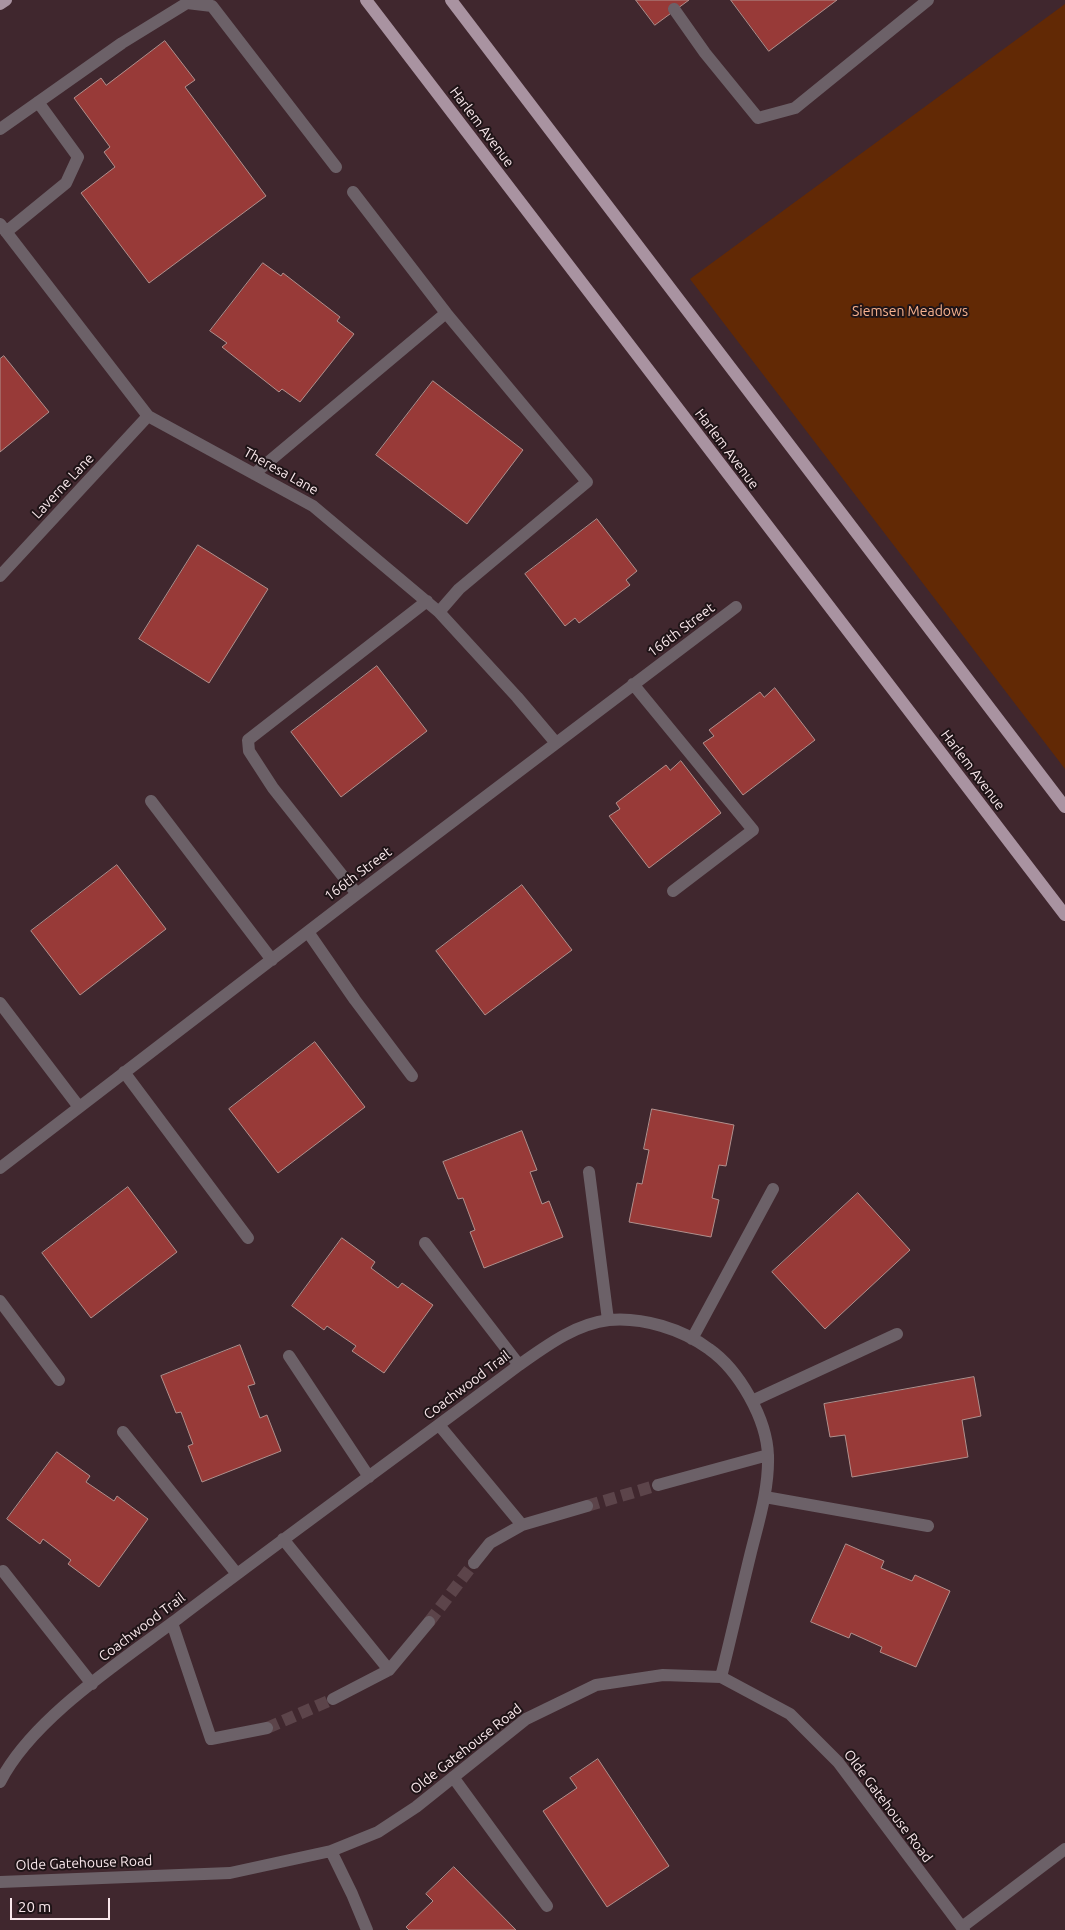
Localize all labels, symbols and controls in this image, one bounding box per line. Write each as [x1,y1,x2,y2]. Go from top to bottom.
street label: Harlem Avenue [446,84,518,170]
park label: Siemsen Meadows [852,303,968,319]
street label: Harlem Avenue [691,406,763,492]
street label: Theresa Lane [241,444,321,498]
street label: Laverne Lane [29,450,97,522]
street label: 166th Street [644,599,718,661]
street label: Harlem Avenue [937,727,1009,813]
street label: 166th Street [321,843,395,905]
street label: Coachwood Trail [420,1347,514,1423]
street label: Coachwood Trail [95,1589,189,1665]
street label: Olde Gatehouse Road [407,1700,525,1798]
street label: Olde Gatehouse Road [840,1746,936,1866]
street label: Olde Gatehouse Road [15,1852,153,1874]
scale bar [12,1888,112,1920]
text: 20 m [18,1898,51,1915]

